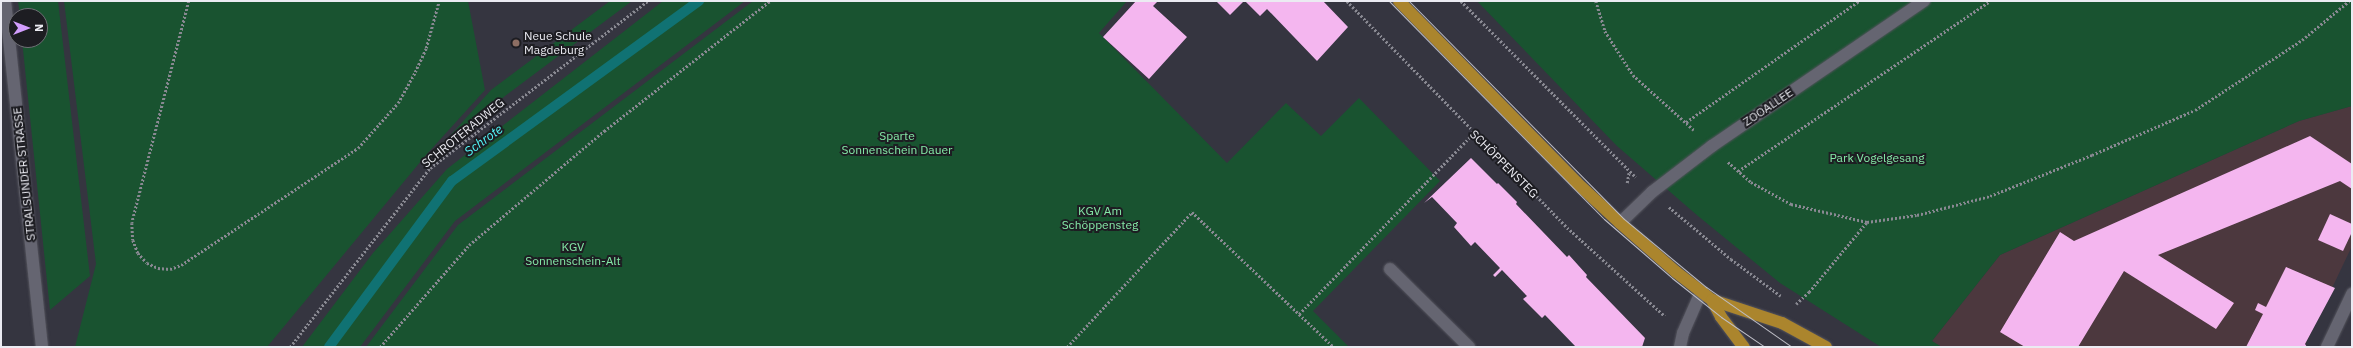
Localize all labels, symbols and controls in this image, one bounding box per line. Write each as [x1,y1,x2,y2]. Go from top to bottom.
north arrow [8,8,48,48]
text: N [32,24,46,32]
place label: Neue Schule Magdeburg [524,29,592,57]
marker: Neue Schule Magdeburg [511,38,521,48]
street label: ZOOALLEE [1740,85,1796,129]
street label: SCHROTERADWEG [419,95,507,171]
street label: STRALSUNDER STRASSE [10,107,38,241]
water label: Schrote [462,122,506,160]
street label: SCHÖPPENSTEG [1467,127,1541,201]
park label: Sparte Sonnenschein Dauer [842,129,952,157]
park label: Park Vogelgesang [1829,151,1925,165]
park label: KGV Am Schöppensteg [1062,204,1138,232]
park label: KGV Sonnenschein-Alt [525,240,621,268]

